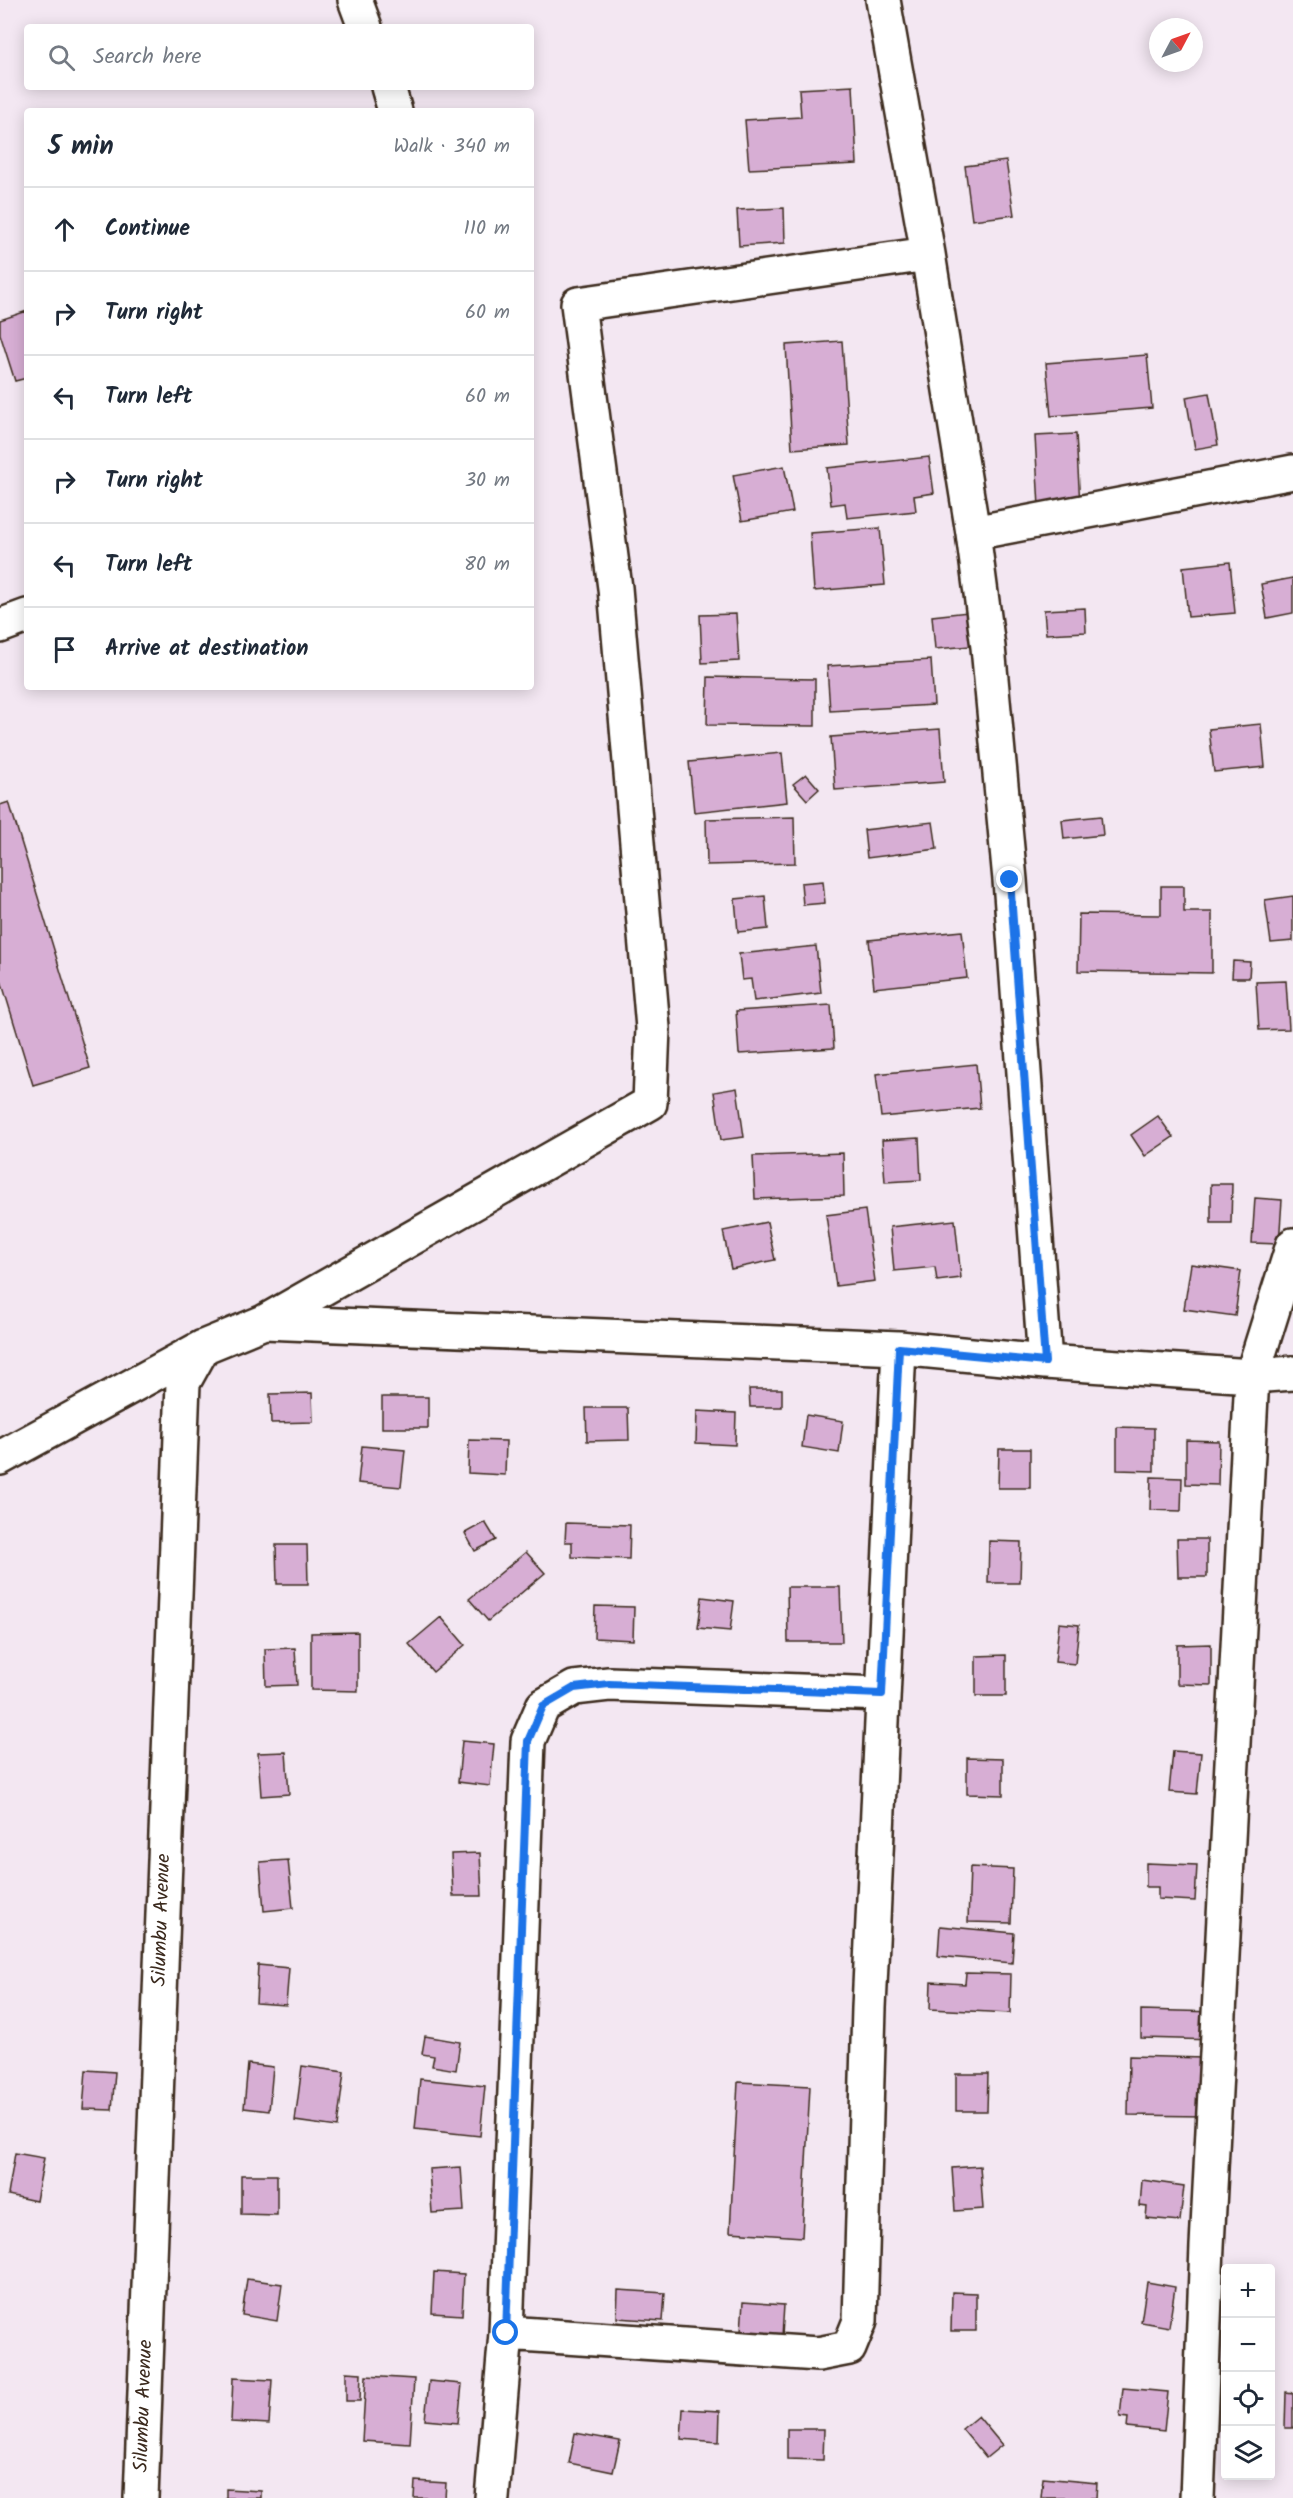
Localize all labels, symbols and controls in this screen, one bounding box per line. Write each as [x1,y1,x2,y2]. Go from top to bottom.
north arrow [1149,18,1203,72]
search box [24,24,534,90]
text: Search here [93,40,201,75]
icon: search [45,41,78,74]
text: 5 min [48,126,114,168]
text: Walk · 340 m [394,131,510,163]
text: Continue [105,212,190,247]
icon: ahead [48,213,81,246]
text: 110 m [464,213,510,245]
text: Turn right [105,296,203,331]
icon: right [48,297,81,330]
text: 60 m [465,297,510,329]
text: Turn left [105,380,192,415]
icon: left [48,381,81,414]
text: 60 m [465,381,510,413]
text: Turn right [105,464,203,499]
icon: right [48,465,81,498]
text: 30 m [465,465,510,497]
text: Turn left [105,548,192,583]
icon: left [48,549,81,582]
text: 80 m [464,549,510,581]
text: Arrive at destination [105,632,308,667]
icon: arrive [48,633,81,666]
route end [996,866,1022,892]
street label: Silumbu Avenue [144,1853,180,1987]
map controls [1221,2264,1275,2480]
button: + [1221,2264,1275,2318]
button: − [1221,2318,1275,2372]
route start [492,2319,518,2345]
street label: Silumbu Avenue [126,2339,162,2473]
button: locate [1221,2372,1275,2426]
button: layers [1221,2426,1275,2480]

